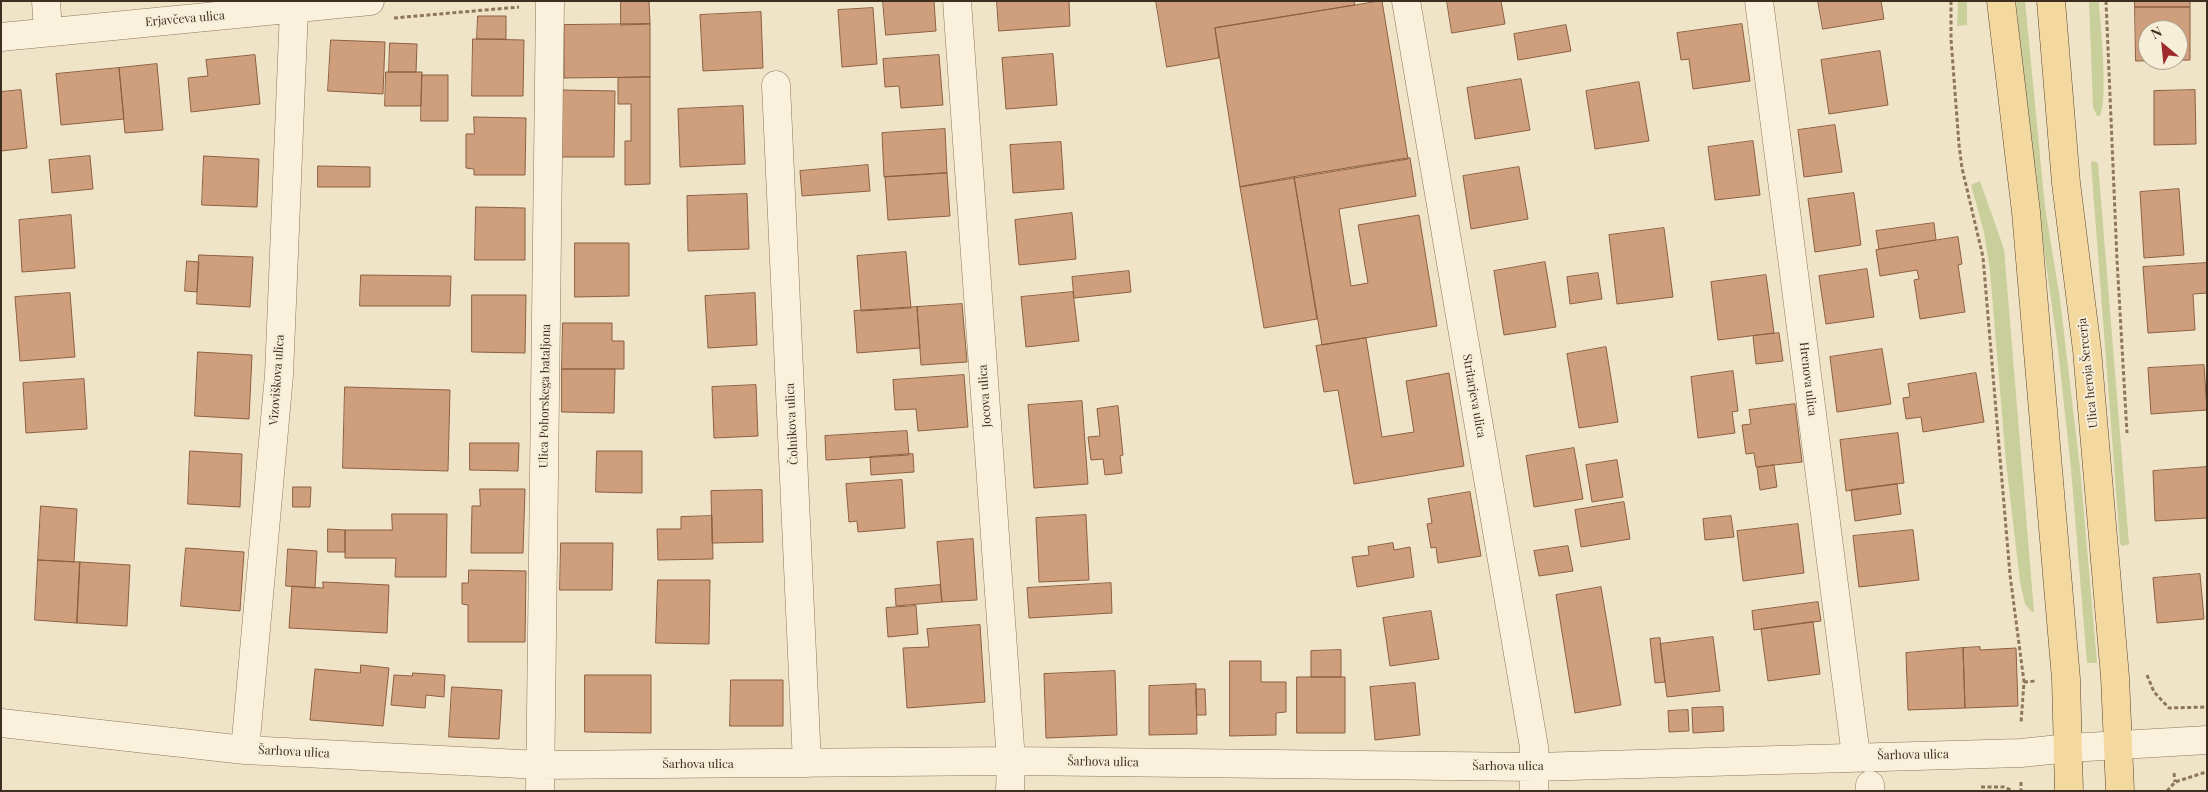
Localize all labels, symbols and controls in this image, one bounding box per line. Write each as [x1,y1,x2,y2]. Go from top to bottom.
street label: Erjavčeva ulica [145,8,225,30]
north arrow [2138,20,2188,70]
text: N [2147,21,2165,43]
street label: Ulica heroja Šercerja [2075,317,2101,429]
street label: Ulica Pohorskega bataljona [537,324,553,468]
street label: Vizoviškova ulica [267,334,287,426]
street label: Hrenova ulica [1796,341,1820,417]
street label: Stritarjeva ulica [1460,353,1488,439]
street label: Jocova ulica [976,364,994,428]
street label: Čolnikova ulica [783,383,801,465]
street label: Šarhova ulica [258,743,330,761]
street label: Šarhova ulica [1877,747,1949,763]
street label: Šarhova ulica [1067,754,1139,770]
street label: Šarhova ulica [662,757,734,771]
street label: Šarhova ulica [1472,759,1544,773]

